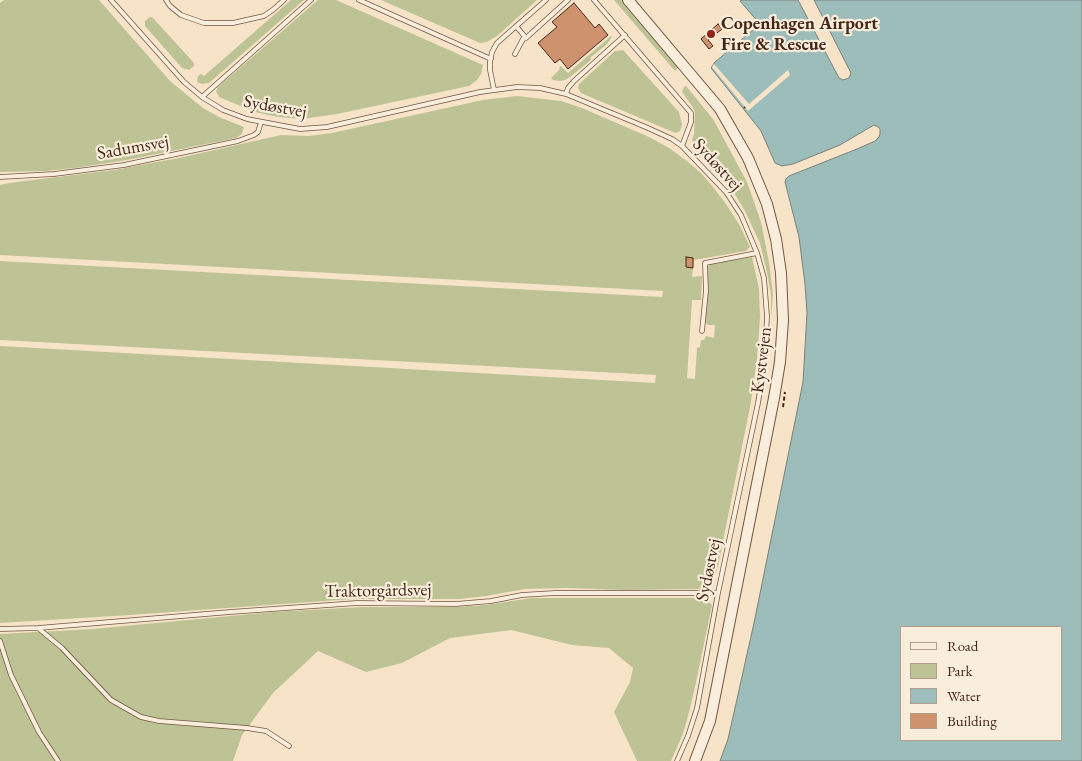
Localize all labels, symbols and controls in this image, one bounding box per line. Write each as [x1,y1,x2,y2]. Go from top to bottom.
place label: Copenhagen Airport Fire & Rescue [721,13,878,56]
marker: Copenhagen Airport Fire & Rescue [705,28,717,40]
street label: Sydøstvej [242,91,308,123]
street label: Sadumsvej [95,131,171,165]
street label: Sydøstvej [688,134,746,196]
street label: Kystvejen [747,326,777,394]
street label: Sydøstvej [692,537,726,603]
street label: Traktorgårdsvej [324,579,432,603]
legend [900,626,1062,741]
text: Road [947,636,978,655]
text: Park [947,661,973,680]
text: Water [947,686,981,705]
text: Building [947,711,997,730]

